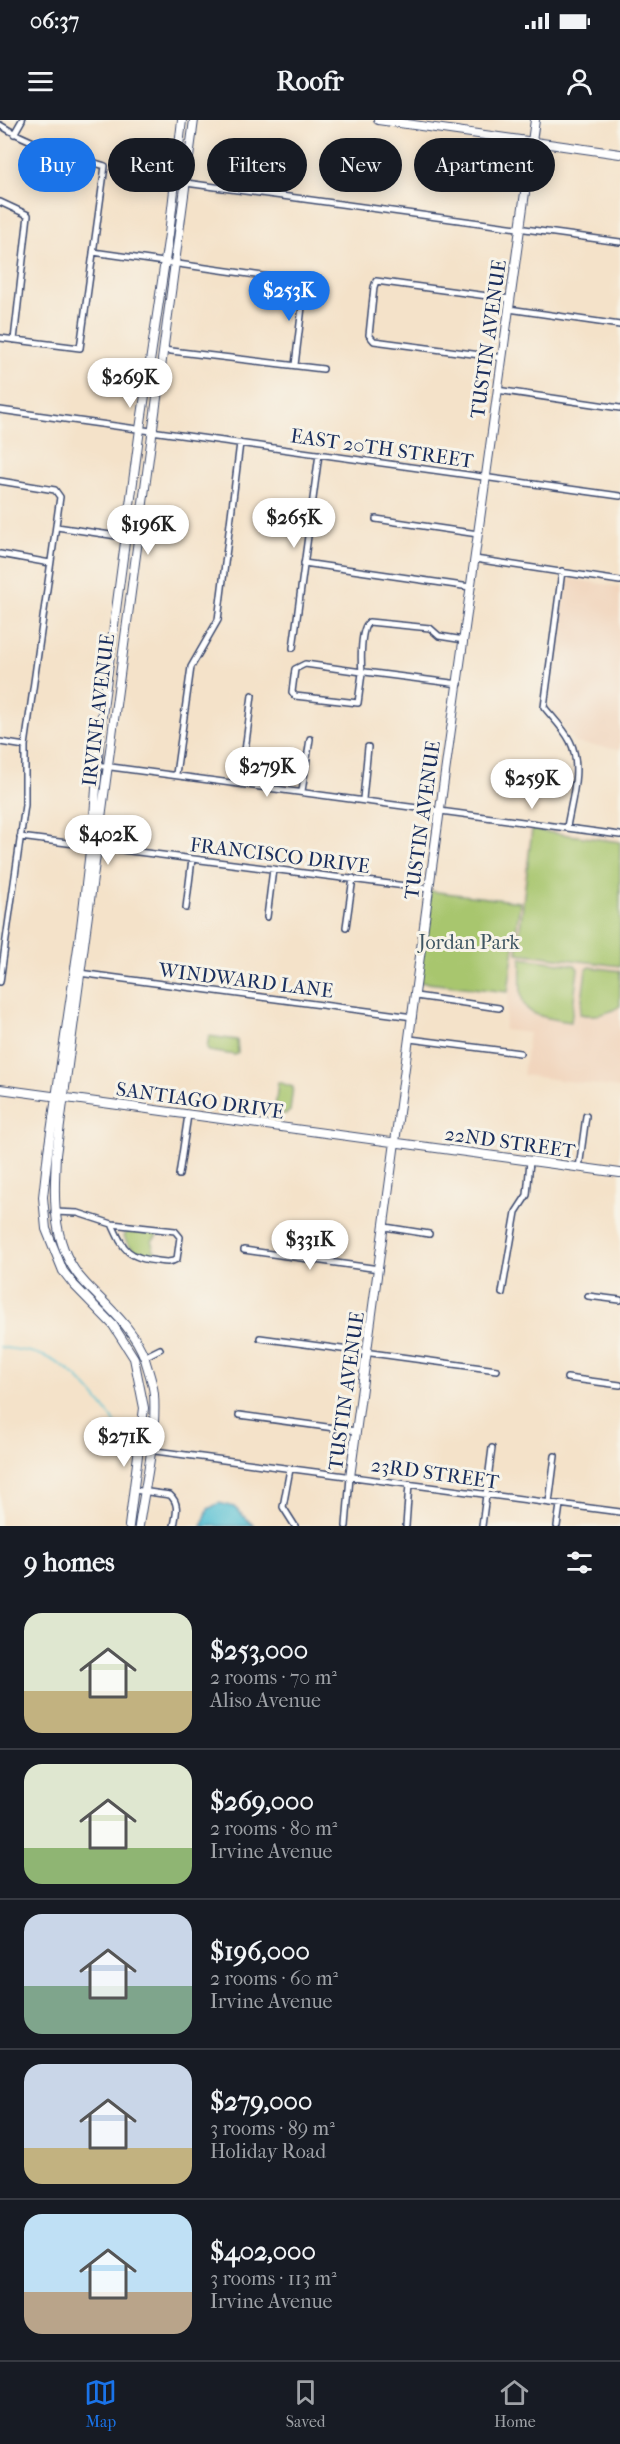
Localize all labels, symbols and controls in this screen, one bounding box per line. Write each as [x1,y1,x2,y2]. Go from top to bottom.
text: 06:37 [30,8,79,34]
icon: menu [24,65,57,98]
text: Roofr [277,65,343,97]
icon: person [563,65,596,98]
chip: Buy [18,138,96,192]
chip: Rent [108,138,195,192]
chip: Filters [207,138,307,192]
chip: New [319,138,402,192]
chip: Apartment [414,138,555,192]
street label: TUSTIN AVENUE [466,258,511,420]
pin: $253K [247,271,331,322]
text: $253K [263,279,315,302]
pin: $269K [88,358,172,409]
text: $269K [101,366,159,389]
street label: EAST 20TH STREET [289,424,475,473]
pin: $265K [252,498,336,549]
pin: $196K [106,505,190,556]
text: $265K [266,506,322,529]
text: $196K [121,513,175,536]
street label: IRVINE AVENUE [78,632,119,788]
street label: TUSTIN AVENUE [400,739,445,901]
pin: $279K [225,747,309,798]
text: $279K [239,755,295,778]
pin: $259K [490,759,574,810]
text: $259K [505,767,559,790]
pin: $402K [66,815,150,866]
text: $402K [79,823,137,846]
street label: FRANCISCO DRIVE [189,833,371,878]
park label: Jordan Park [416,931,520,954]
street label: WINDWARD LANE [156,958,334,1003]
street label: SANTIAGO DRIVE [115,1077,285,1124]
street label: 22ND STREET [443,1122,577,1163]
pin: $331K [268,1220,352,1271]
text: $331K [285,1228,335,1251]
street label: TUSTIN AVENUE [324,1310,369,1472]
pin: $271K [82,1417,166,1468]
text: $271K [98,1425,150,1448]
street label: 23RD STREET [370,1453,501,1494]
icon: filters [563,1546,596,1579]
text: 9 homes [24,1547,115,1578]
text: $253,000 [210,1635,308,1666]
icon: home [72,1637,144,1709]
text: 2 rooms · 70 m² [210,1666,337,1689]
text: Aliso Avenue [210,1689,321,1712]
text: $269,000 [210,1786,314,1817]
icon: home [72,1788,144,1860]
text: 2 rooms · 80 m² [210,1817,337,1840]
text: Irvine Avenue [210,1840,333,1863]
text: $196,000 [210,1936,310,1967]
icon: home [72,1938,144,2010]
text: 2 rooms · 60 m² [210,1967,338,1990]
text: Irvine Avenue [210,1990,333,2013]
text: $279,000 [210,2086,312,2117]
icon: home [72,2088,144,2160]
text: 3 rooms · 89 m² [210,2117,335,2140]
text: Holiday Road [210,2140,326,2163]
text: $402,000 [210,2236,316,2267]
icon: home [72,2238,144,2310]
text: 3 rooms · 113 m² [210,2267,337,2290]
text: Irvine Avenue [210,2290,333,2313]
tab: Map [84,2376,117,2431]
tab: Saved [286,2376,326,2431]
tab: Home [494,2376,536,2431]

